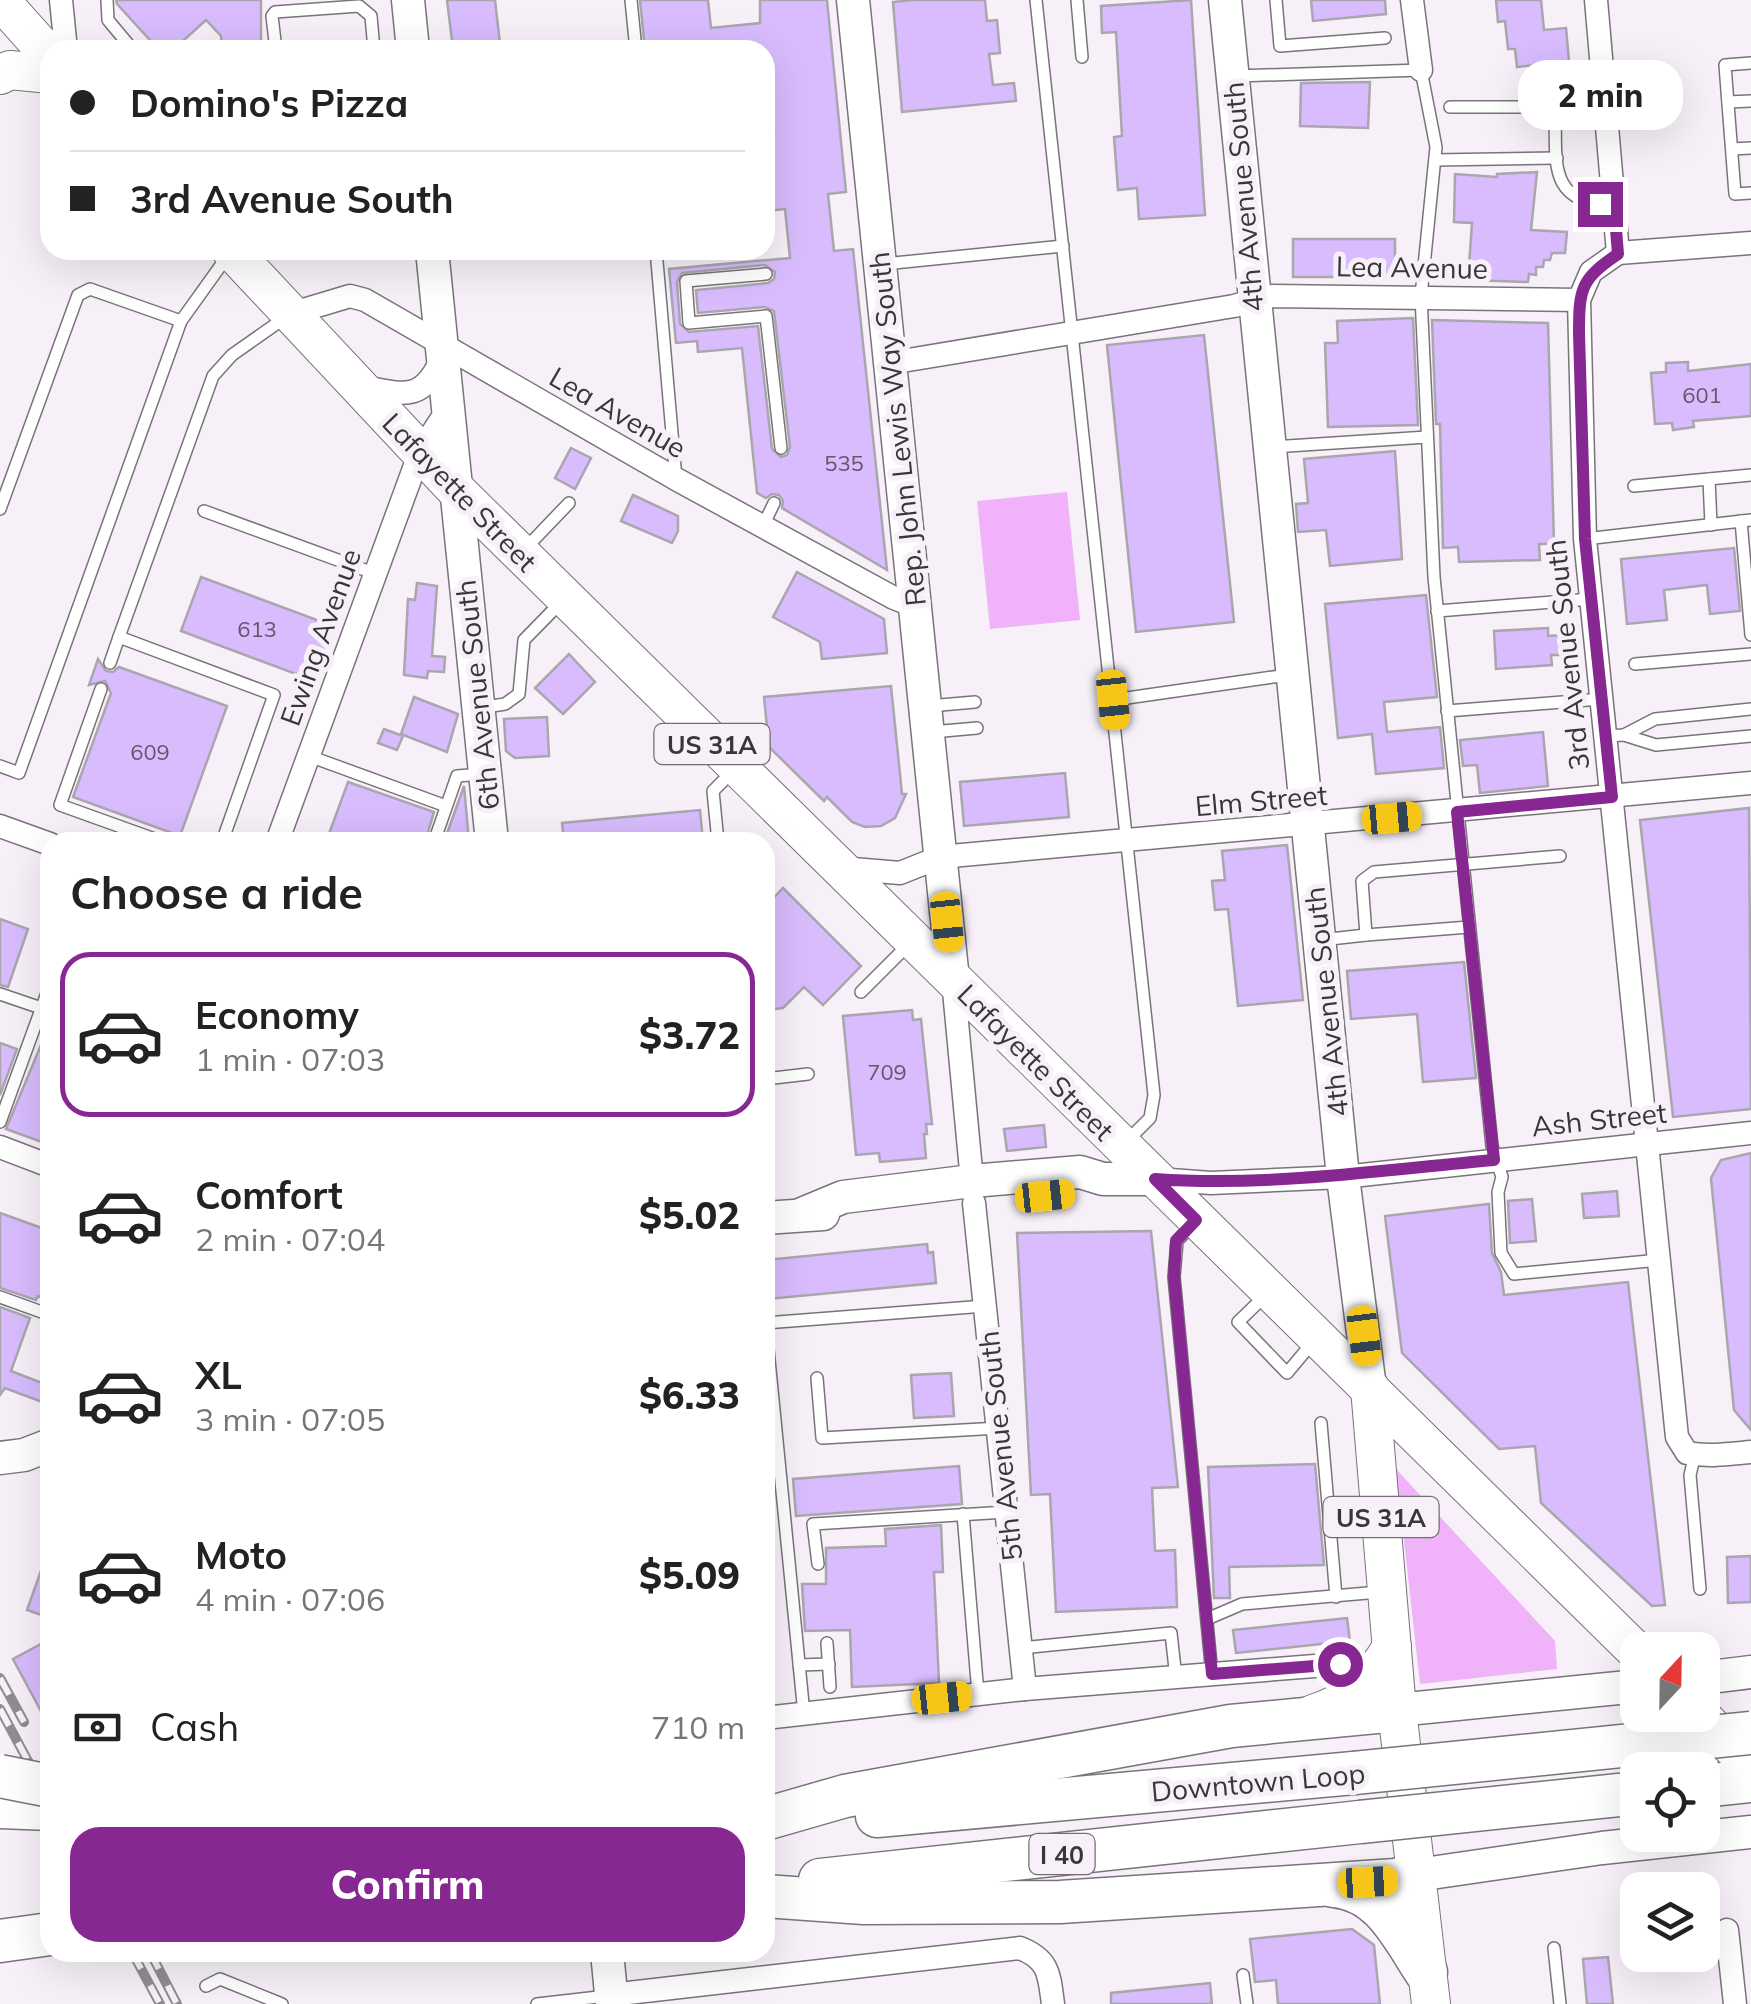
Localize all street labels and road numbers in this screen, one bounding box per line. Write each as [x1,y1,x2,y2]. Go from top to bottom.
street label: 4th Avenue South [1216,80,1270,314]
street label: Lea Avenue [1336,248,1488,286]
street label: Rep. John Lewis Way South [861,250,933,608]
street label: Lea Avenue [543,359,693,465]
street label: Lafayette Street [376,405,545,579]
street label: 3rd Avenue South [1537,538,1597,772]
street label: Ewing Avenue [272,544,368,730]
street label: 6th Avenue South [448,578,506,812]
road number: US 31A [654,724,770,764]
street label: Elm Street [1194,777,1329,823]
street label: 4th Avenue South [1297,885,1355,1119]
street label: Lafayette Street [950,976,1122,1148]
street label: Ash Street [1530,1094,1668,1143]
street label: 5th Avenue South [971,1329,1029,1563]
road number: US 31A [1324,1497,1438,1537]
street label: Downtown Loop [1149,1755,1367,1809]
road number: I 40 [1030,1834,1094,1874]

